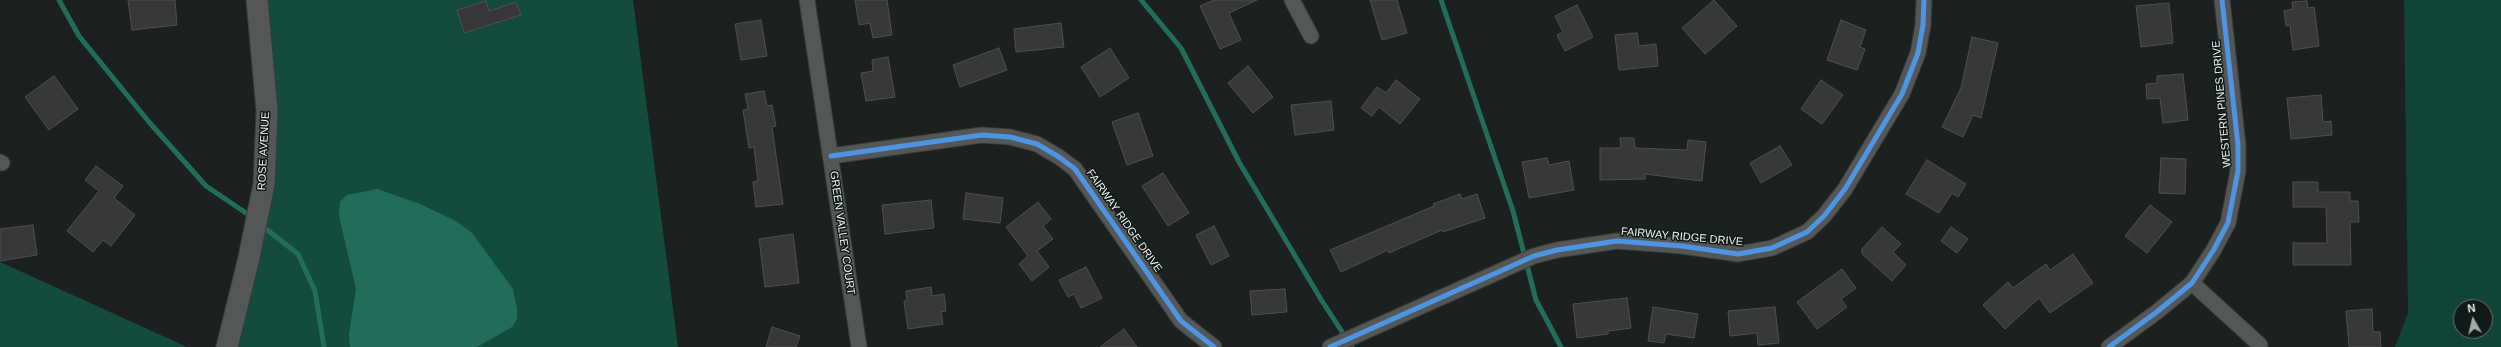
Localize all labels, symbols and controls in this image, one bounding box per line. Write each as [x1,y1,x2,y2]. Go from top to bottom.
street label: WESTERN PINES DRIVE [2210,40,2234,168]
street label: ROSE AVENUE [255,111,273,191]
street label: FAIRWAY RIDGE DRIVE [1083,167,1165,275]
street label: GREEN VALLEY COURT [827,170,857,296]
street label: FAIRWAY RIDGE DRIVE [1620,225,1744,249]
north arrow [2453,299,2493,339]
text: N [2467,302,2476,315]

